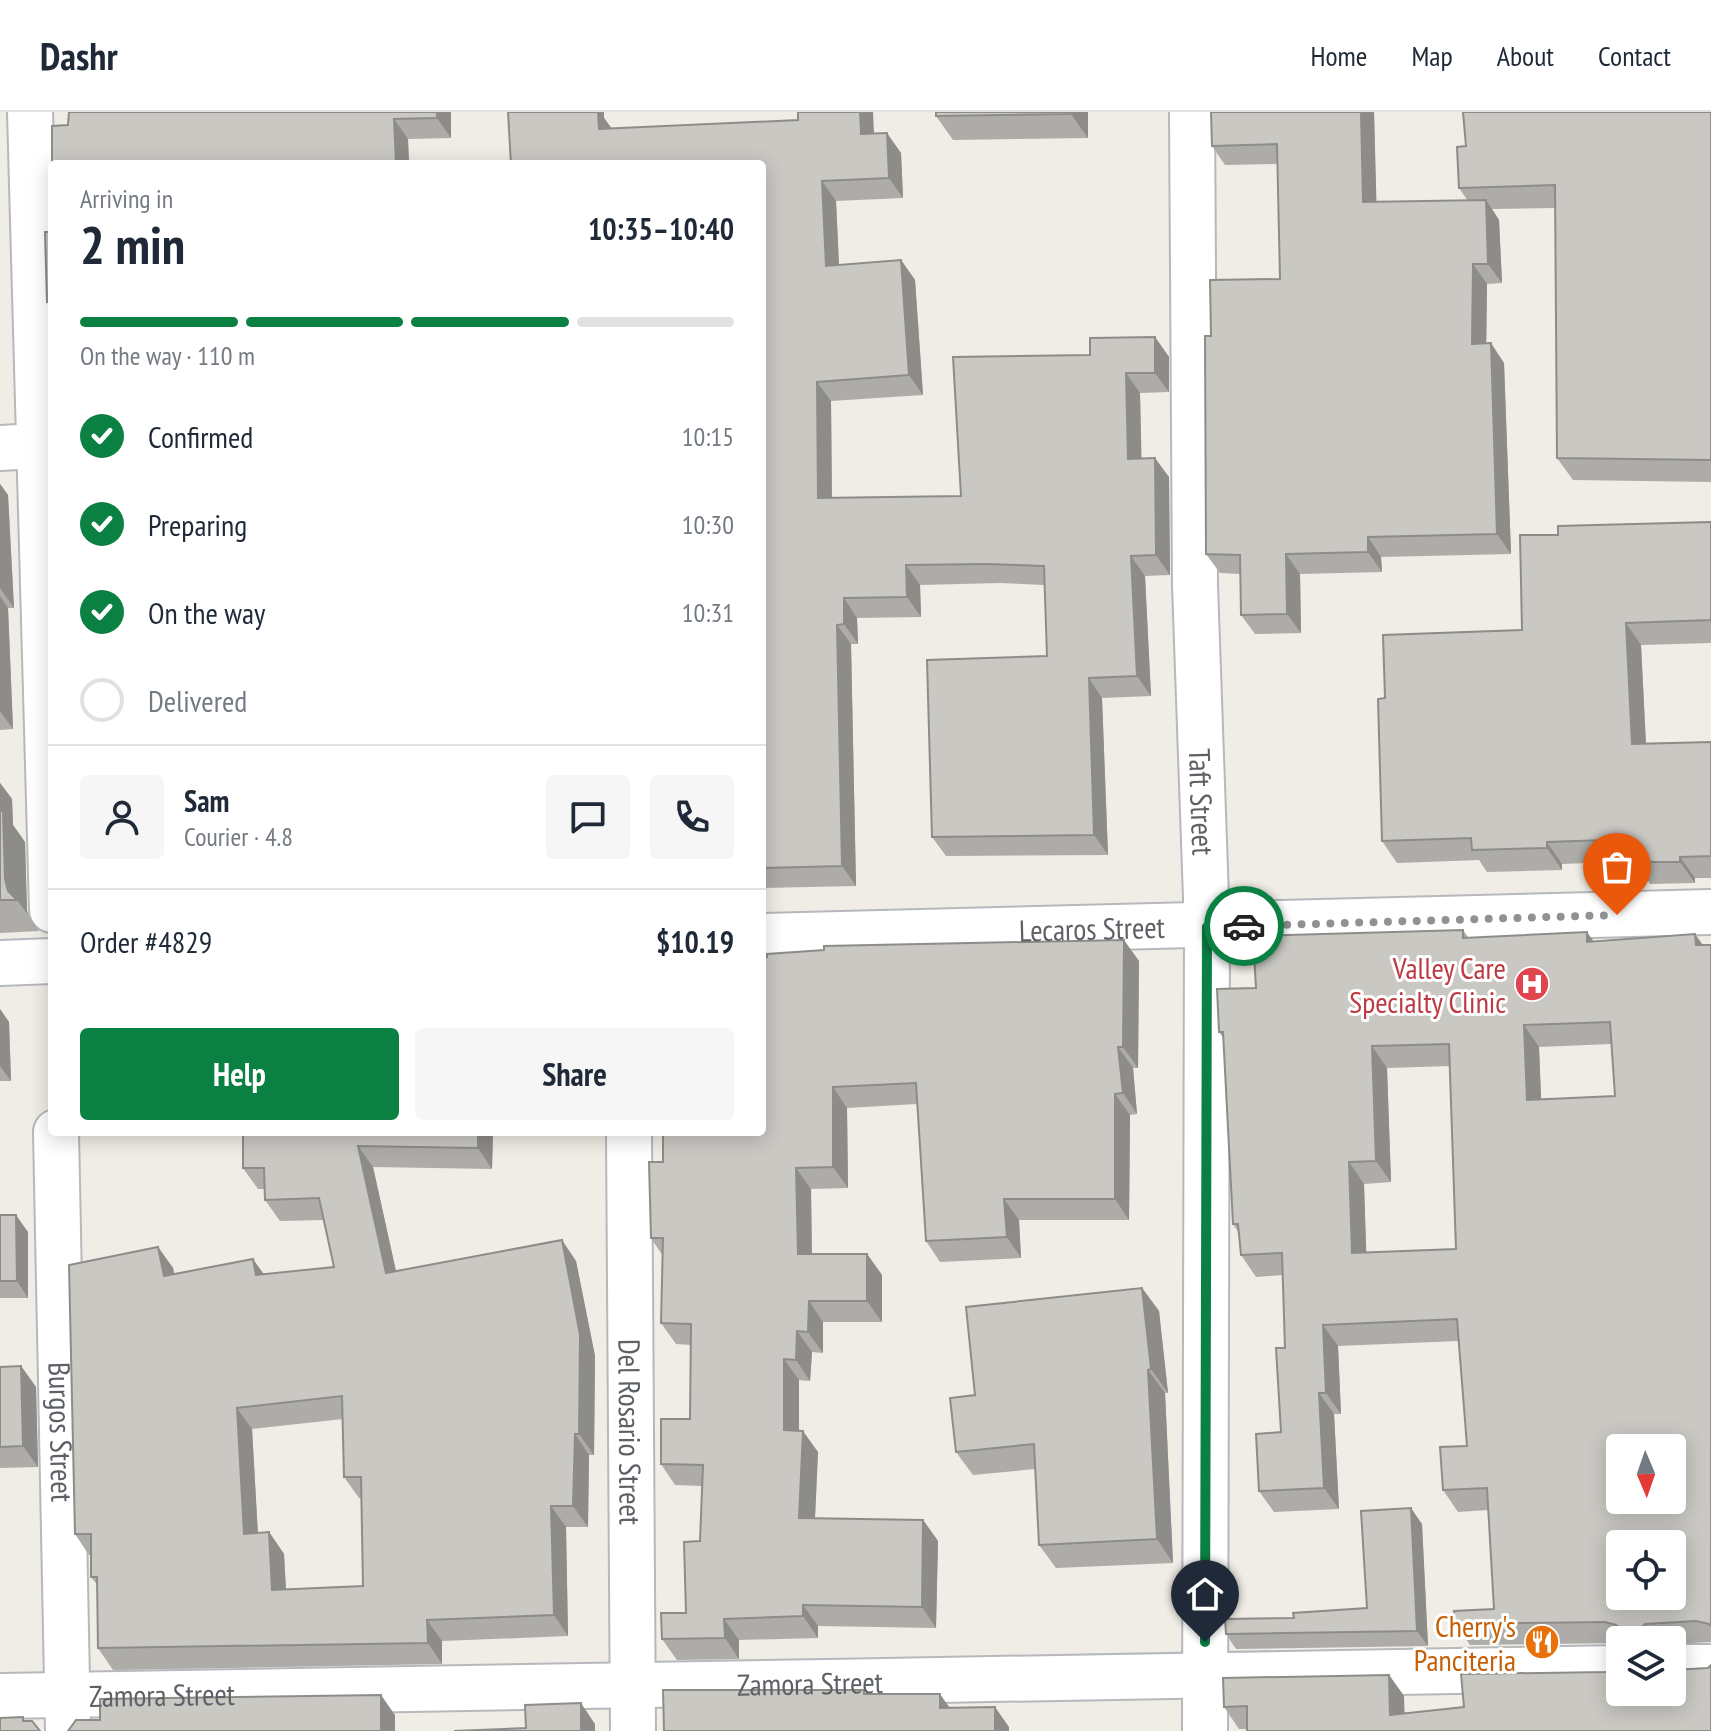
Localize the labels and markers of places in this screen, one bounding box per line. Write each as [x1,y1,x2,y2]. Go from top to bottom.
pin [1583,833,1651,915]
place label: Valley Care Specialty Clinic [1349,948,1506,1021]
hospital icon: Valley Care Specialty Clinic [1513,965,1551,1003]
pin [1171,1560,1239,1642]
place label: Cherry's Panciteria [1414,1606,1516,1679]
restaurant icon: Cherry's Panciteria [1523,1623,1561,1661]

